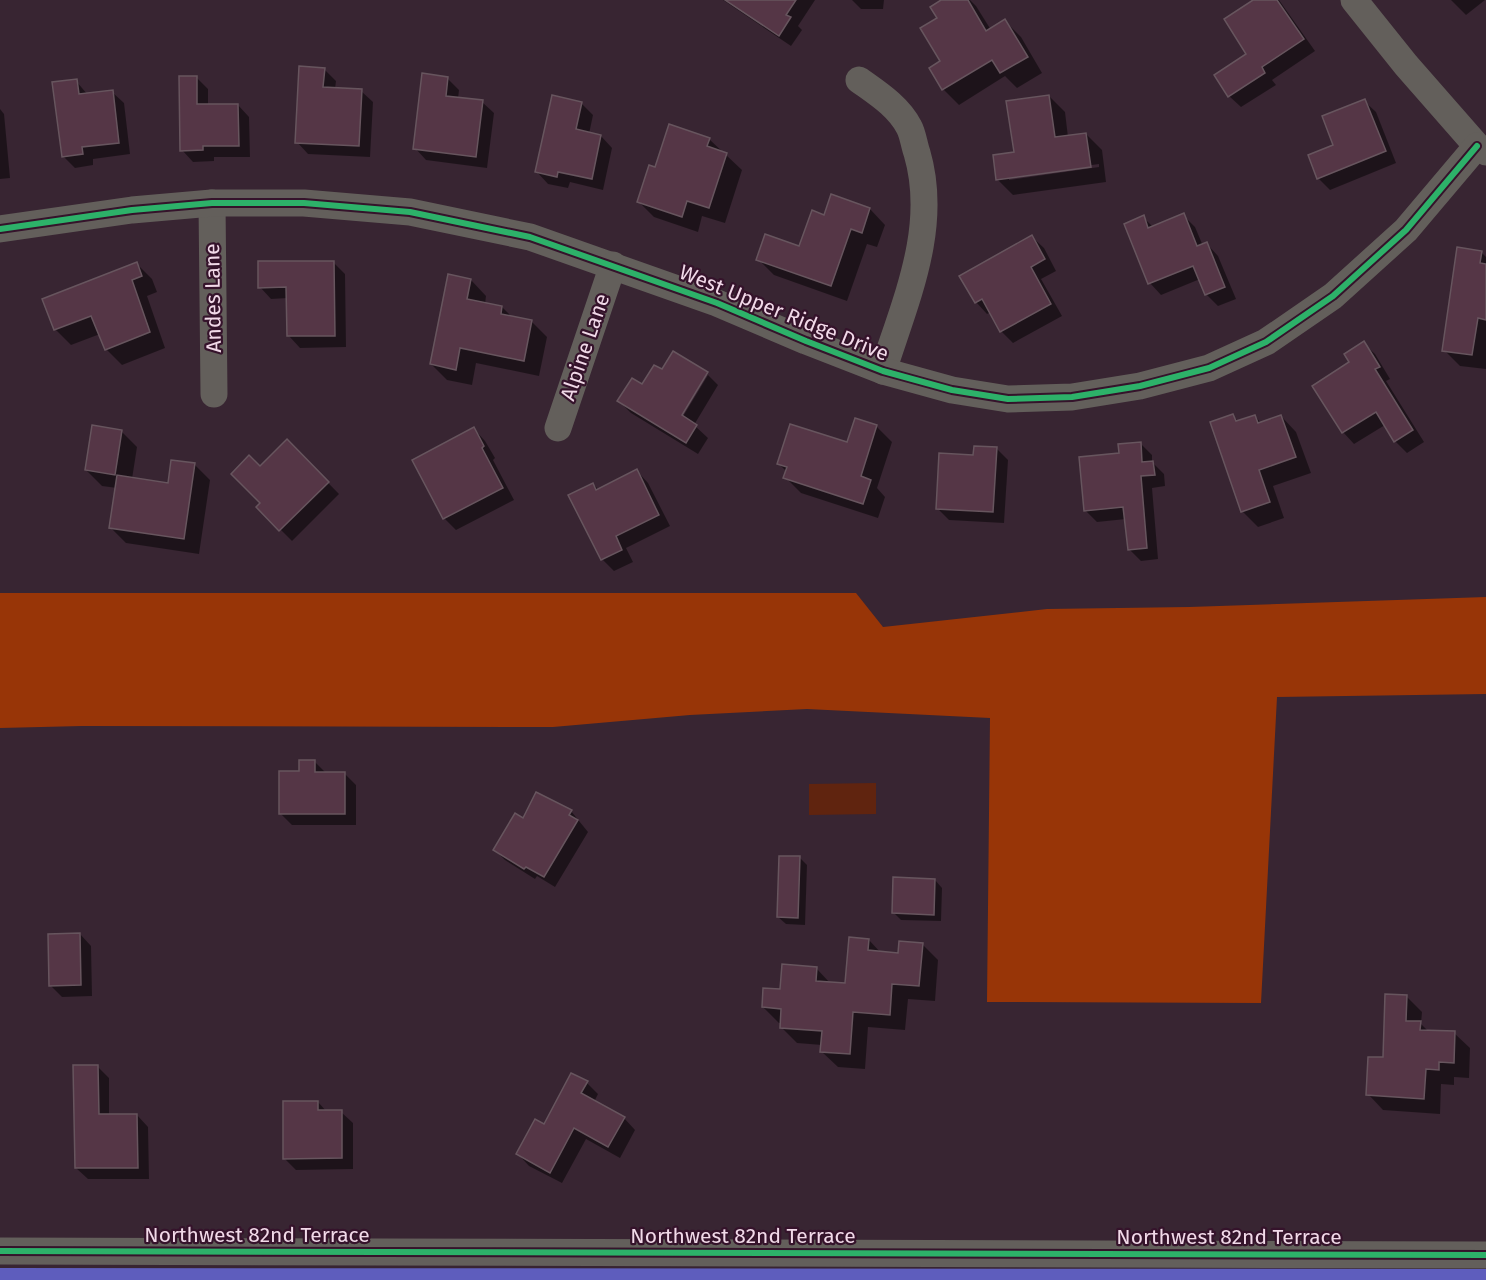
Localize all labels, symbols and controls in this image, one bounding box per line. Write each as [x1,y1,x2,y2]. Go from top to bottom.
street label: Andes Lane [199,243,227,353]
street label: West Upper Ridge Drive [676,259,892,367]
street label: Alpine Lane [555,290,615,404]
street label: Northwest 82nd Terrace [144,1222,370,1248]
street label: Northwest 82nd Terrace [630,1223,856,1249]
street label: Northwest 82nd Terrace [1116,1224,1342,1250]

